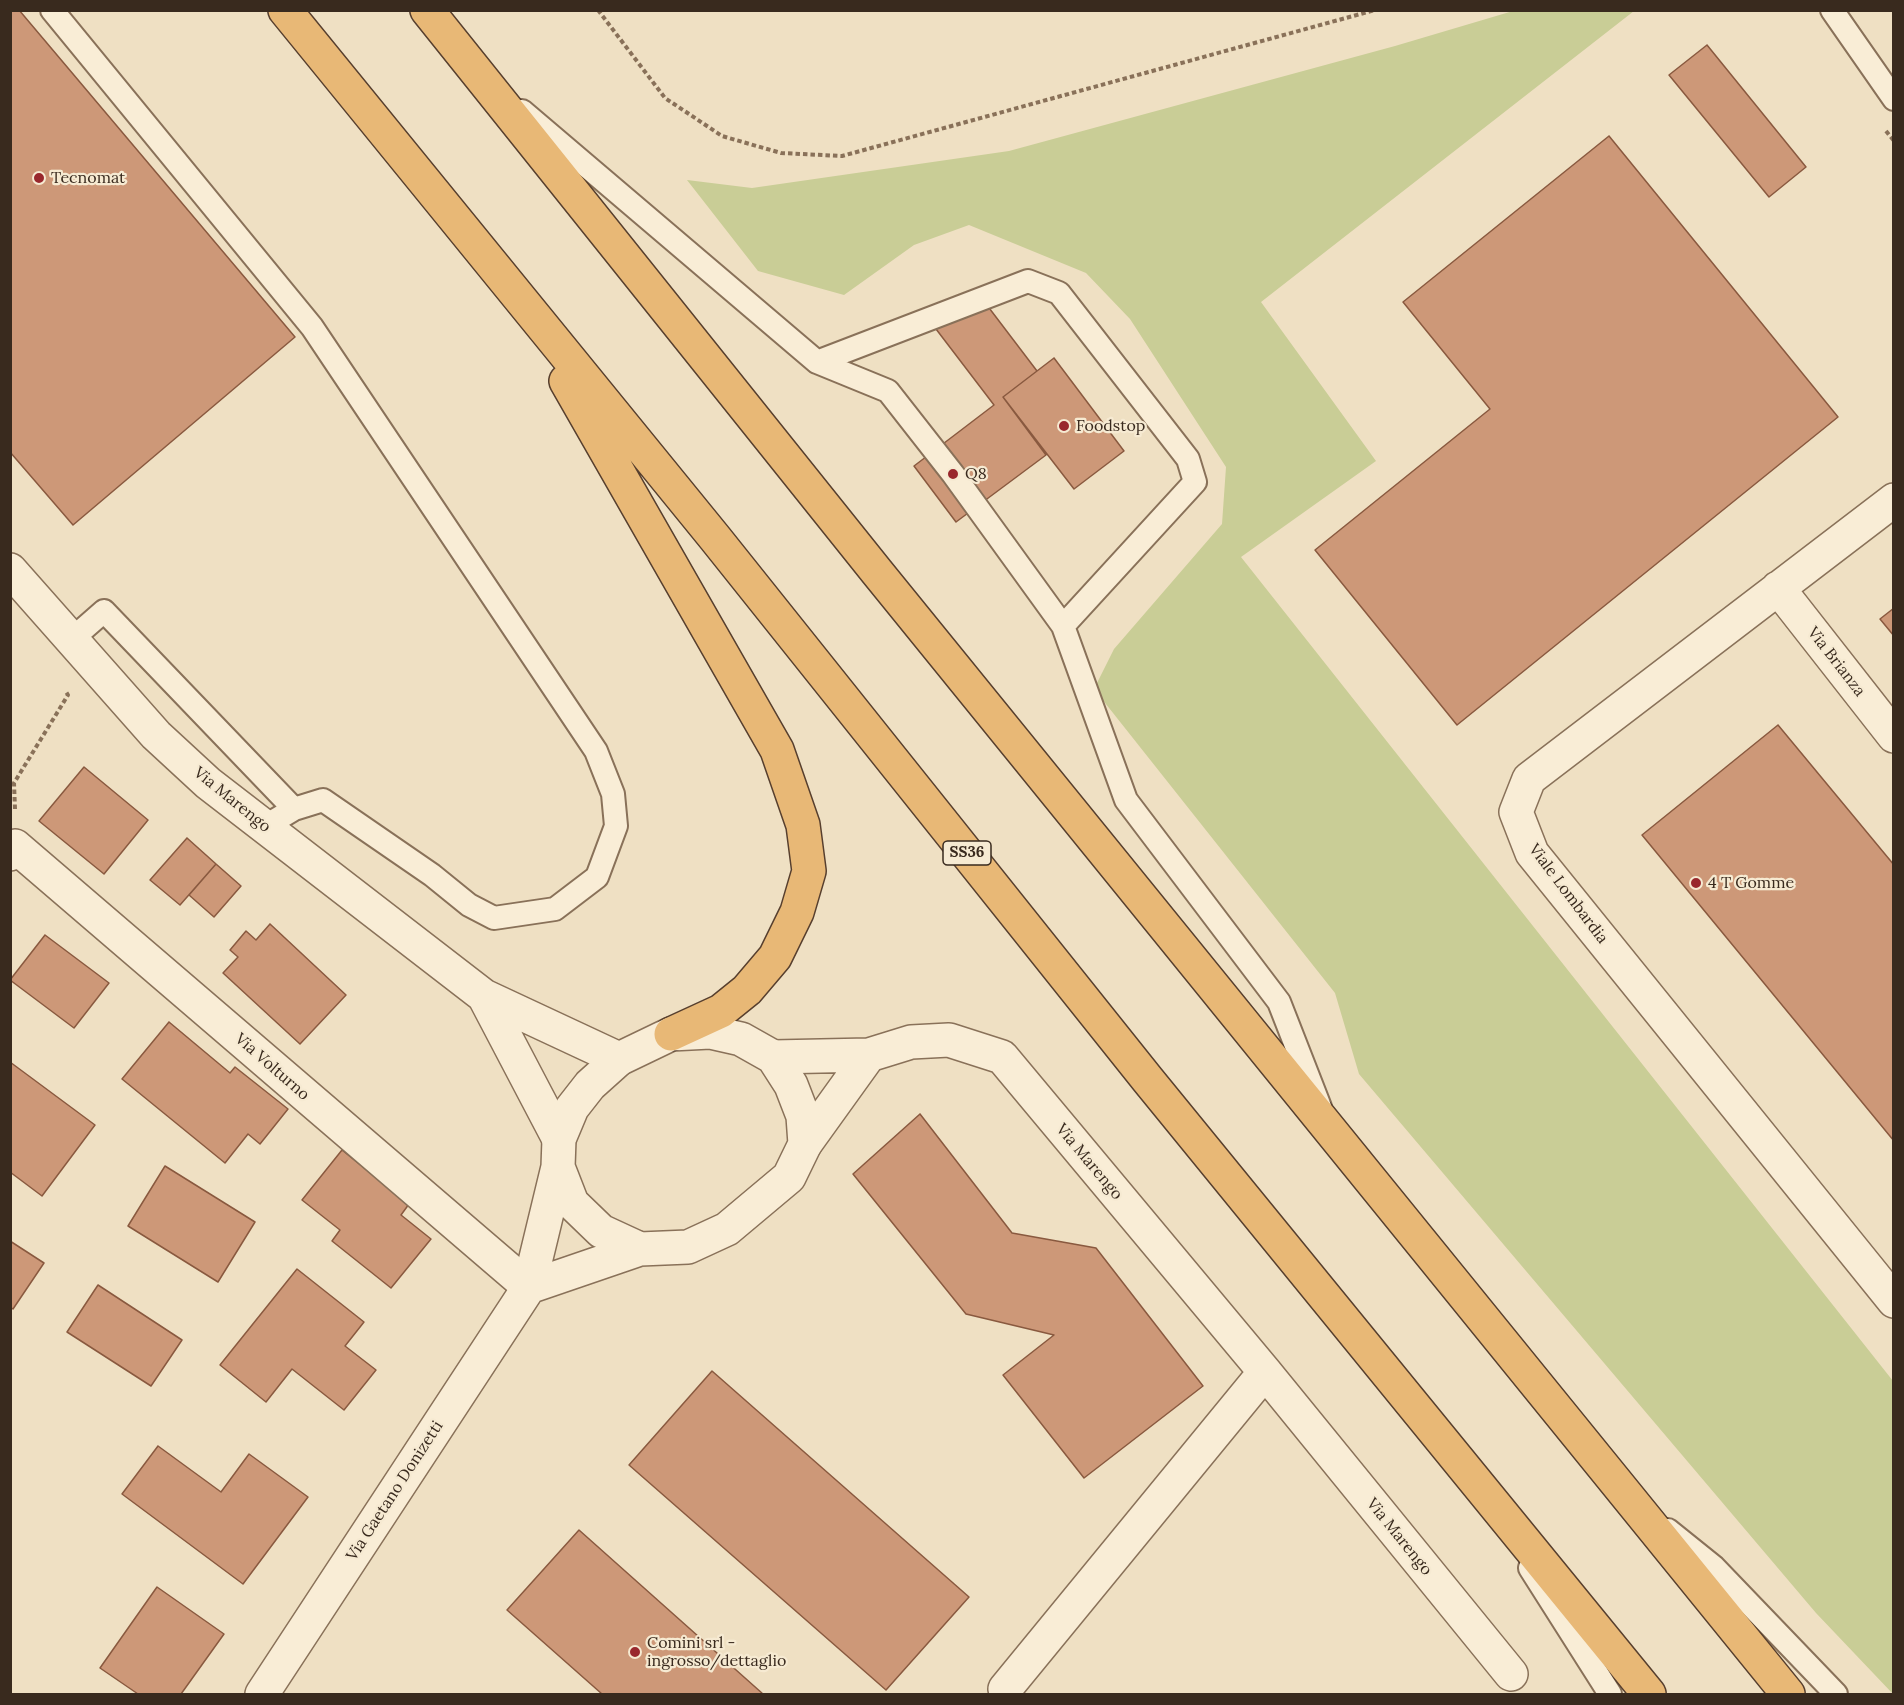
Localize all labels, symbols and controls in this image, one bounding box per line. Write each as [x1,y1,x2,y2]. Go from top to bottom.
place label: Tecnomat [51,168,125,188]
marker: Tecnomat [32,171,46,185]
place label: Foodstop [1076,416,1145,436]
marker: Foodstop [1057,419,1071,433]
place label: Q8 [965,464,987,484]
marker: Q8 [946,467,960,481]
street label: Via Brianza [1803,623,1869,701]
street label: Via Marengo [190,763,274,837]
street label: Viale Lombardia [1524,840,1612,948]
road number: SS36 [943,841,991,865]
place label: 4 T Gomme [1708,873,1794,893]
marker: 4 T Gomme [1689,876,1703,890]
street label: Via Volturno [231,1029,313,1105]
street label: Via Marengo [1052,1120,1126,1204]
street label: Via Gaetano Donizetti [343,1417,447,1565]
street label: Via Marengo [1362,1495,1436,1579]
place label: Comini srl - ingrosso/dettaglio [647,1633,786,1671]
marker: Comini srl - ingrosso/dettaglio [628,1645,642,1659]

